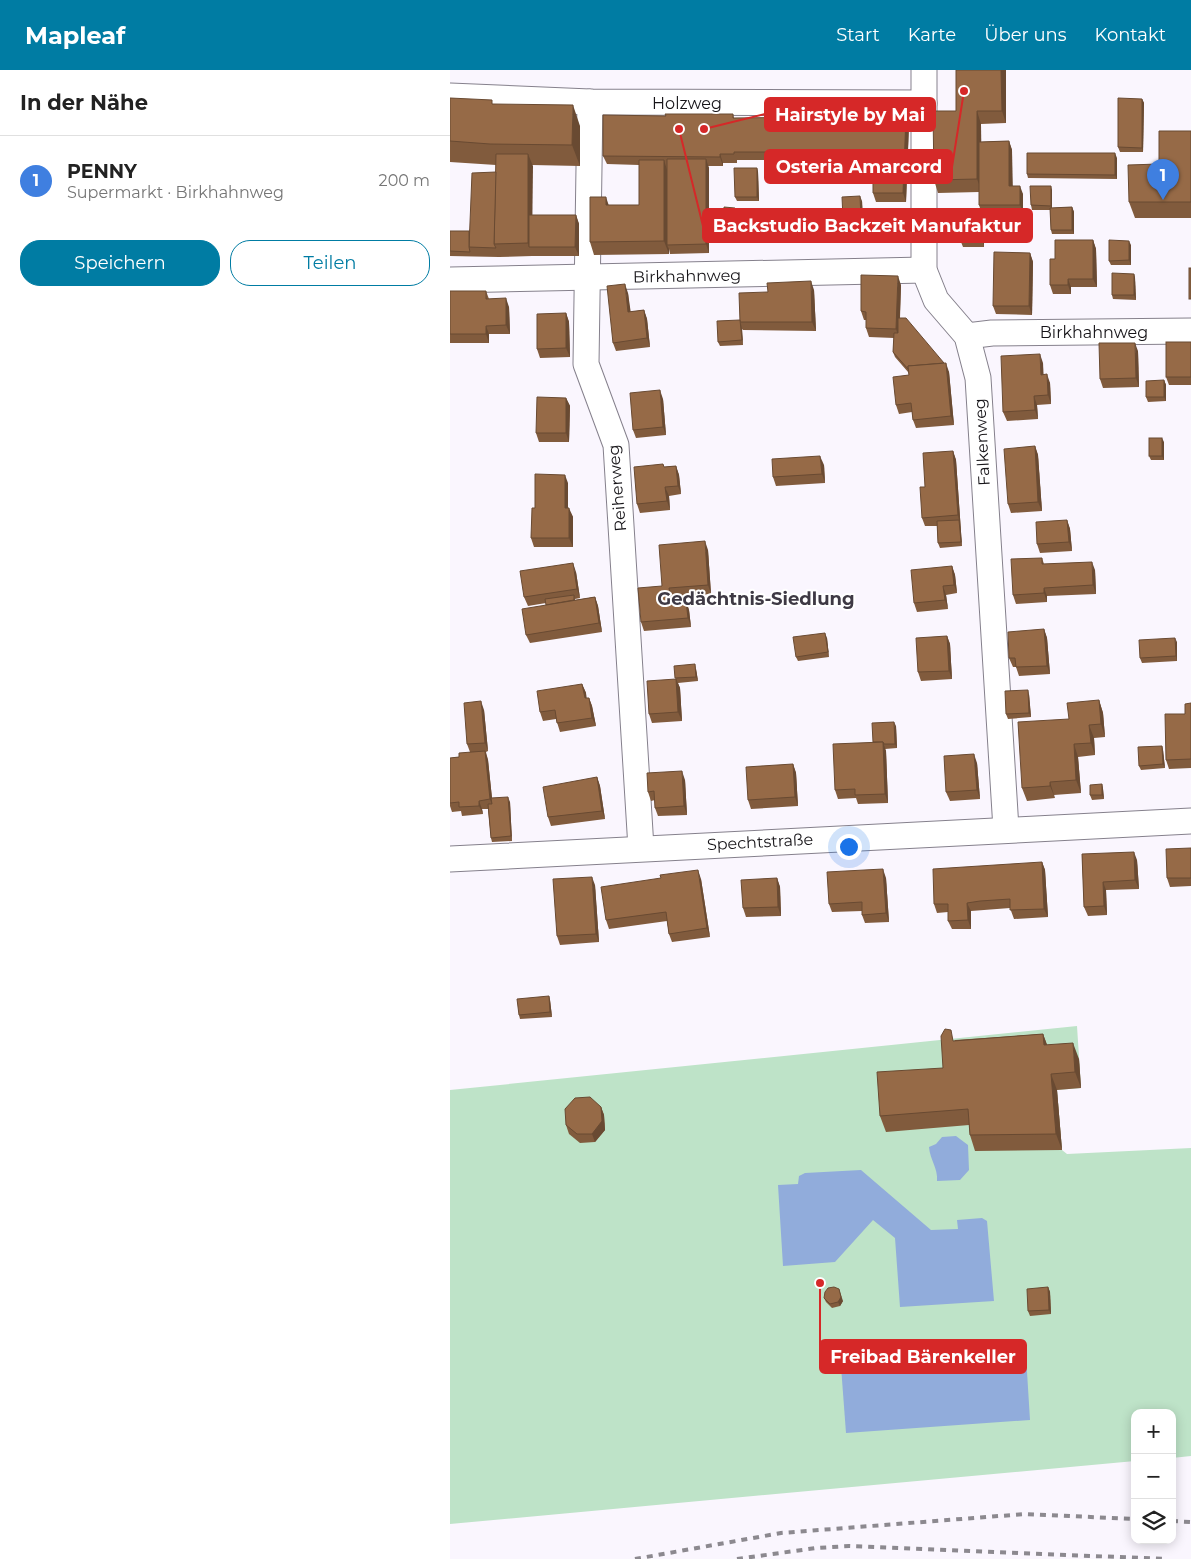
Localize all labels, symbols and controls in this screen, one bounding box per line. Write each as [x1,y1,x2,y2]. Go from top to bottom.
text: Mapleaf [25,21,125,50]
text: Start [836,24,880,46]
text: Karte [908,24,956,46]
text: Über uns [984,24,1067,46]
text: Kontakt [1095,24,1166,46]
text: In der Nähe [20,90,148,115]
street label: Holzweg [652,94,722,113]
callout: Hairstyle by Mai [765,98,935,131]
text: Hairstyle by Mai [775,104,925,126]
callout: Osteria Amarcord [765,150,952,183]
text: Osteria Amarcord [776,156,942,178]
pin: 1 [1147,159,1179,200]
text: PENNY [67,160,137,183]
text: 1 [33,171,39,190]
text: 200 m [379,171,430,190]
text: Supermarkt · Birkhahnweg [67,183,284,202]
callout: Backstudio Backzeit Manufaktur [703,209,1032,242]
text: Backstudio Backzeit Manufaktur [713,215,1022,237]
button: Speichern [20,240,220,286]
button: Teilen [230,240,430,286]
street label: Birkhahnweg [633,266,741,286]
street label: Birkhahnweg [1040,323,1148,342]
street label: Falkenweg [970,398,994,486]
street label: Reiherweg [604,444,630,532]
district label: Gedächtnis-Siedlung [657,588,855,610]
street label: Spechtstraße [706,830,814,854]
your location [836,834,862,860]
callout: Freibad Bärenkeller [820,1340,1026,1373]
text: Freibad Bärenkeller [830,1346,1016,1368]
map controls [1131,1409,1176,1544]
button: + [1131,1409,1176,1454]
button: − [1131,1454,1176,1499]
button: layers [1131,1499,1176,1544]

